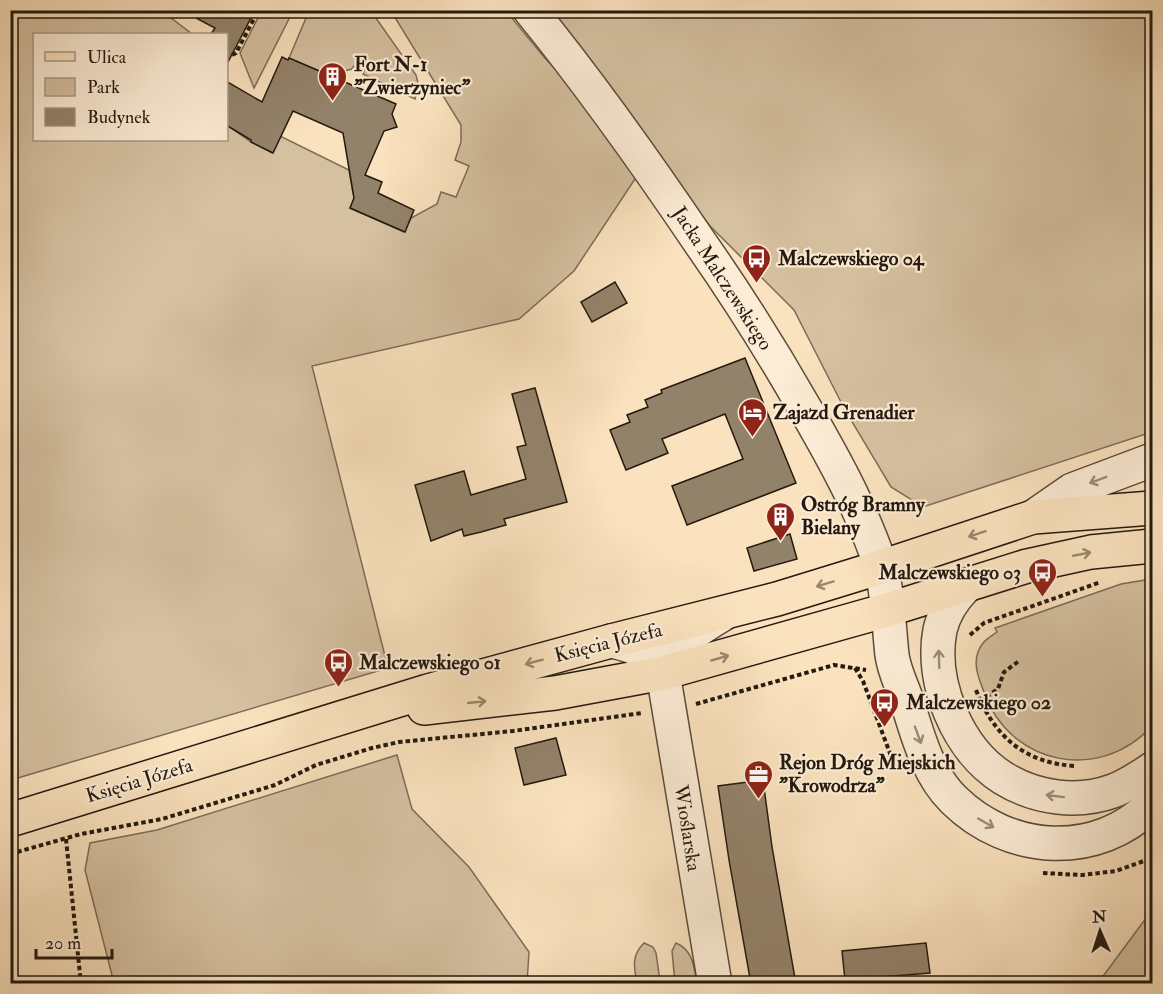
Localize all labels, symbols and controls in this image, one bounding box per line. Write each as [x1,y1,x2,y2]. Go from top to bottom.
legend [33,33,228,141]
text: Ulica [87,46,127,69]
place label: Fort N-1 "Zwierzyniec" [354,52,470,101]
building icon: Fort N-1 "Zwierzyniec" [317,60,349,102]
text: Park [87,76,120,99]
text: Budynek [87,106,151,129]
street label: Jacka Malczewskiego [666,201,778,355]
bus stop icon: Malczewskiego 04 [741,242,773,284]
place label: Malczewskiego 04 [777,246,925,272]
hotel icon: Zajazd Grenadier [736,396,768,438]
place label: Zajazd Grenadier [773,400,915,425]
one-way arrow [1089,476,1107,487]
place label: Ostróg Bramny Bielany [801,492,926,541]
building icon: Ostróg Bramny Bielany [764,500,796,542]
one-way arrow [968,530,987,541]
one-way arrow [1071,548,1091,559]
bus stop icon: Malczewskiego 03 [1026,556,1058,598]
place label: Malczewskiego 03 [877,560,1021,586]
one-way arrow [816,579,835,590]
street label: Księcia Józefa [552,617,665,668]
bus stop icon: Malczewskiego 01 [322,646,354,688]
place label: Malczewskiego 01 [358,650,501,676]
one-way arrow [933,650,945,670]
one-way arrow [710,652,729,664]
one-way arrow [525,656,544,668]
bus stop icon: Malczewskiego 02 [869,686,901,728]
place label: Malczewskiego 02 [905,690,1051,716]
one-way arrow [467,696,487,707]
one-way arrow [914,725,925,744]
place label: Rejon Dróg Miejskich "Krowodrza" [779,750,956,798]
street label: Księcia Józefa [83,752,196,809]
office icon: Rejon Dróg Miejskich "Krowodrza" [742,758,774,800]
street label: Wioślarska [668,782,707,874]
one-way arrow [1045,790,1065,801]
one-way arrow [977,817,994,829]
north arrow [1070,901,1130,961]
text: N [1091,907,1108,927]
scale bar [36,922,112,960]
text: 20 m [45,932,81,955]

